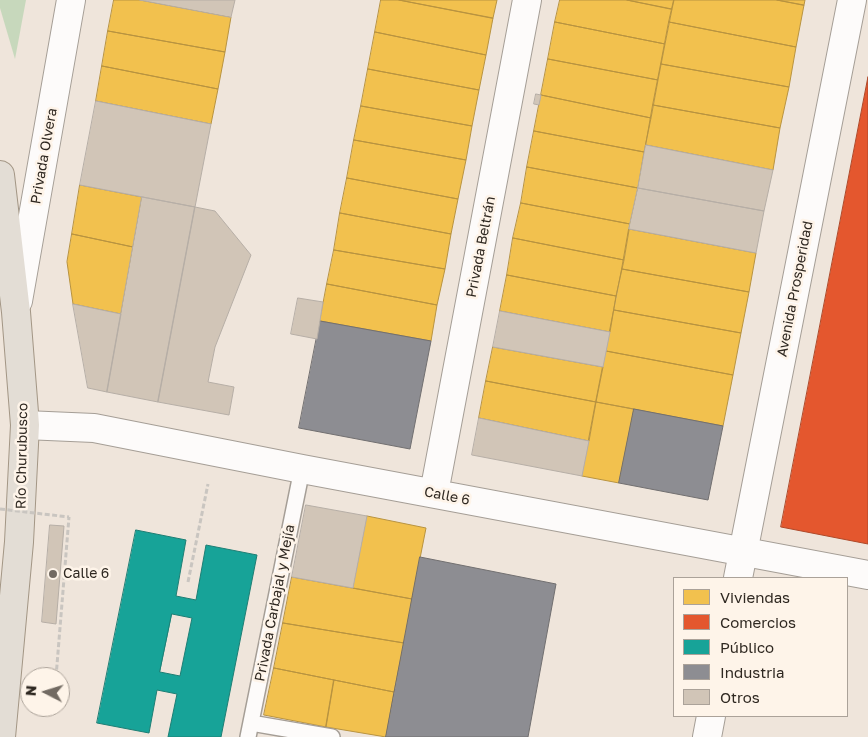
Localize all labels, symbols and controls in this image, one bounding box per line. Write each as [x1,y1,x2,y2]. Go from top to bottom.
street label: Privada Olvera [27,107,61,205]
street label: Privada Beltrán [463,195,499,299]
street label: Avenida Prosperidad [774,220,816,358]
street label: Río Churubusco [13,403,31,509]
street label: Calle 6 [423,483,471,509]
street label: Privada Carbajal y Mejía [252,523,298,683]
place label: Calle 6 [63,566,109,582]
marker: Calle 6 [47,568,59,580]
legend [673,577,848,717]
text: Viviendas [720,588,790,606]
text: Comercios [720,613,796,631]
text: Público [720,638,774,656]
text: Industria [720,663,785,681]
north arrow [20,667,70,717]
text: N [22,685,39,697]
text: Otros [720,688,760,706]

